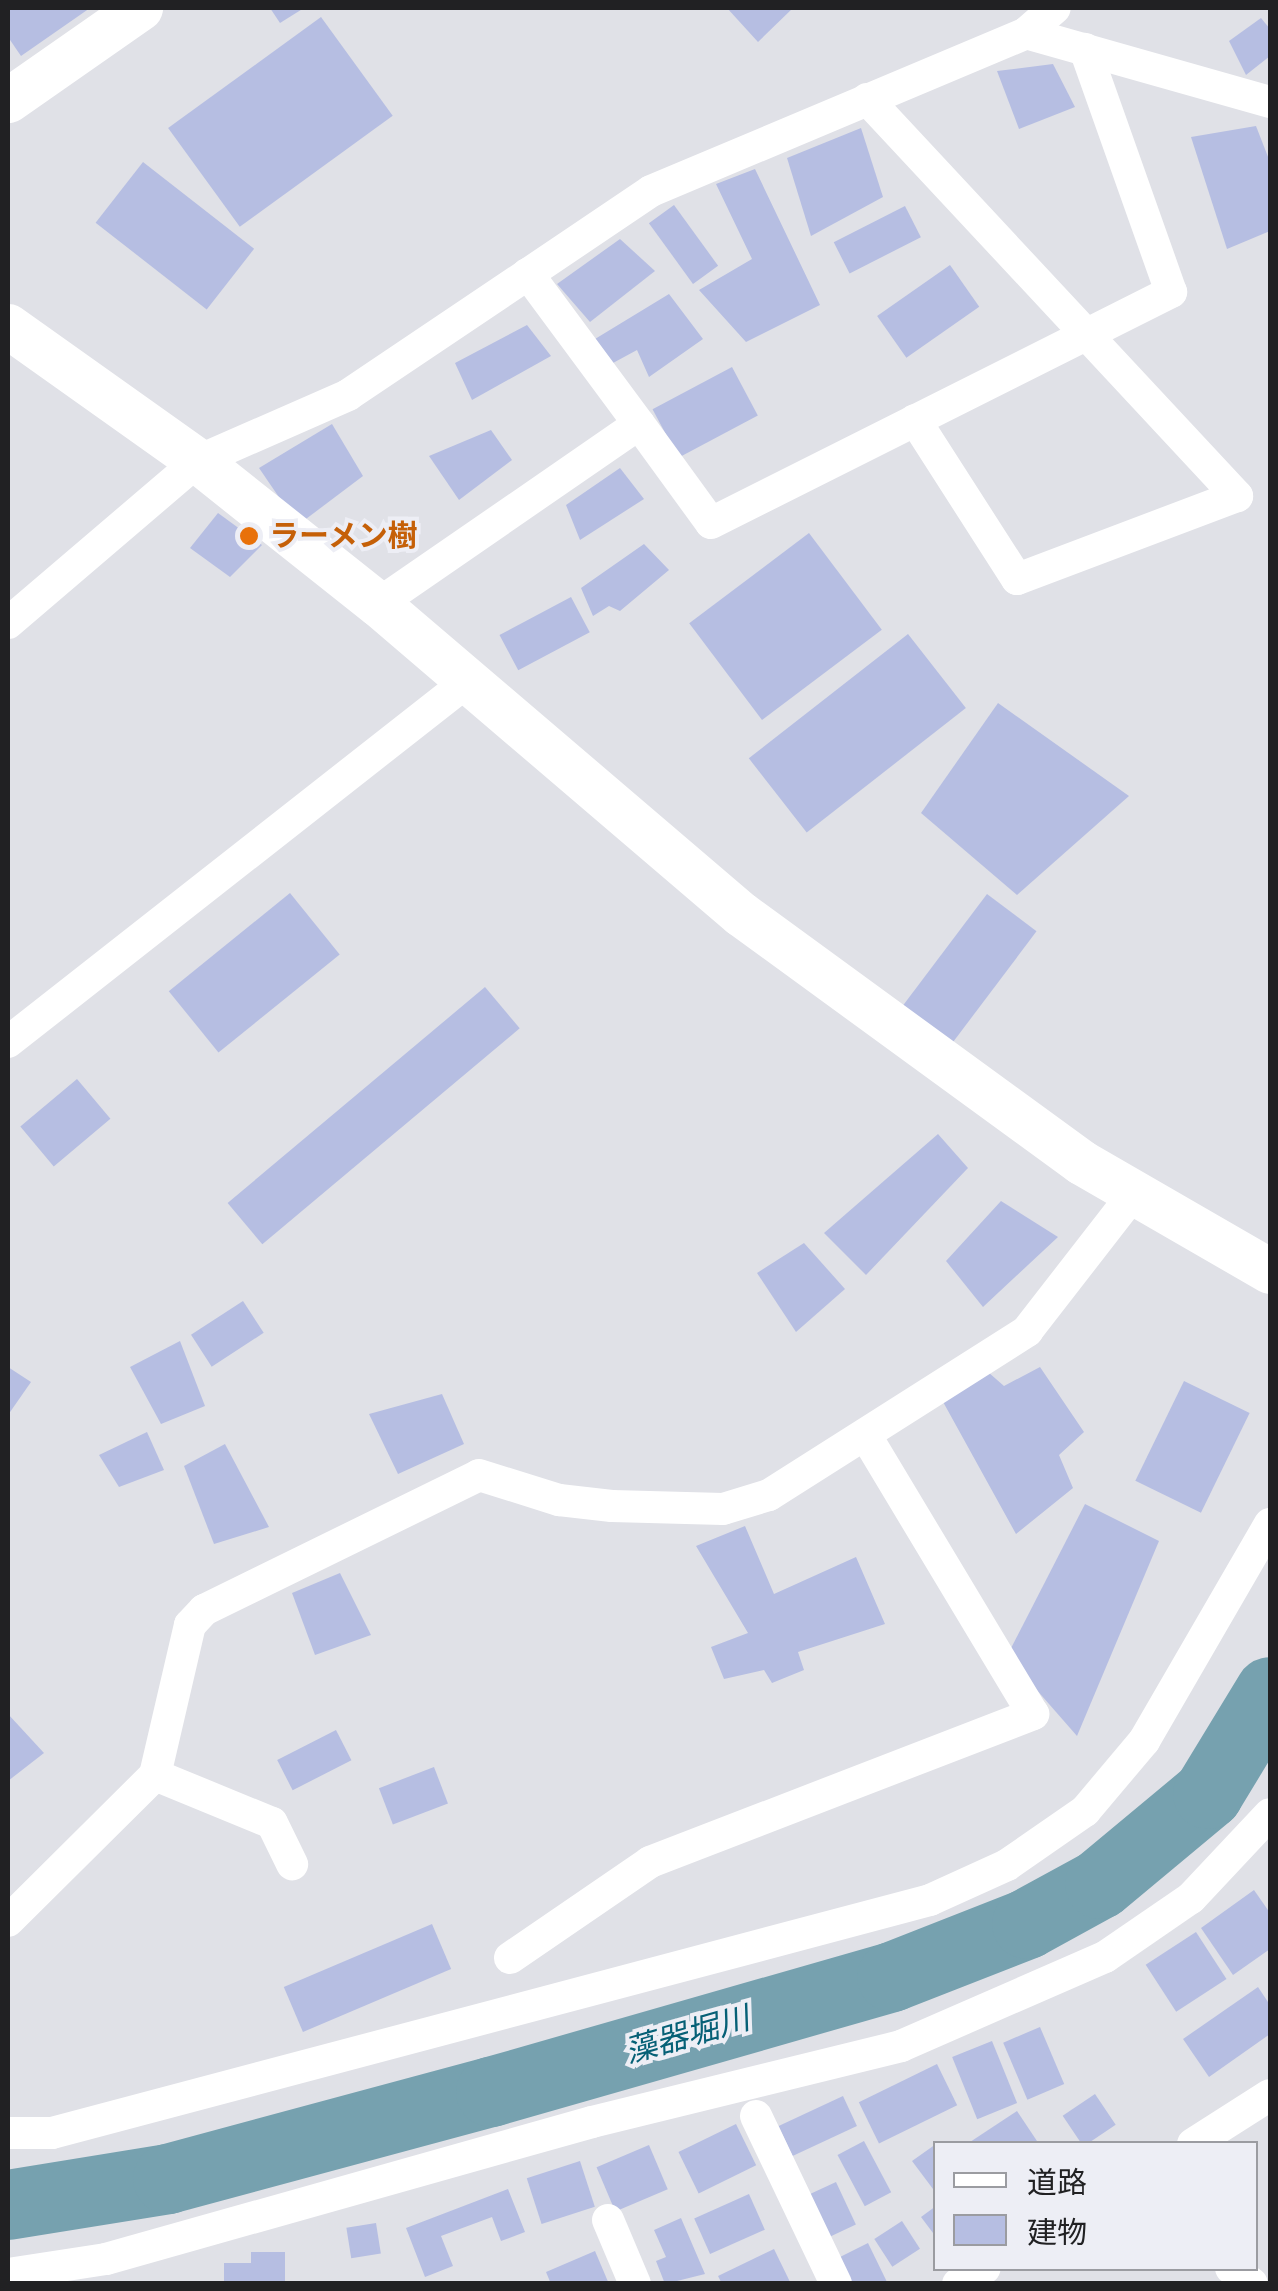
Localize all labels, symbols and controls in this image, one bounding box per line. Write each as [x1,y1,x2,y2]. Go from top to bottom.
place label: ラーメン樹 [269,518,419,554]
marker: ラーメン樹 [238,525,260,547]
water label: 藻器堀川 [620,1999,754,2071]
legend [933,2141,1258,2271]
text: 道路 [1027,2165,1087,2200]
text: 建物 [1027,2215,1087,2250]

